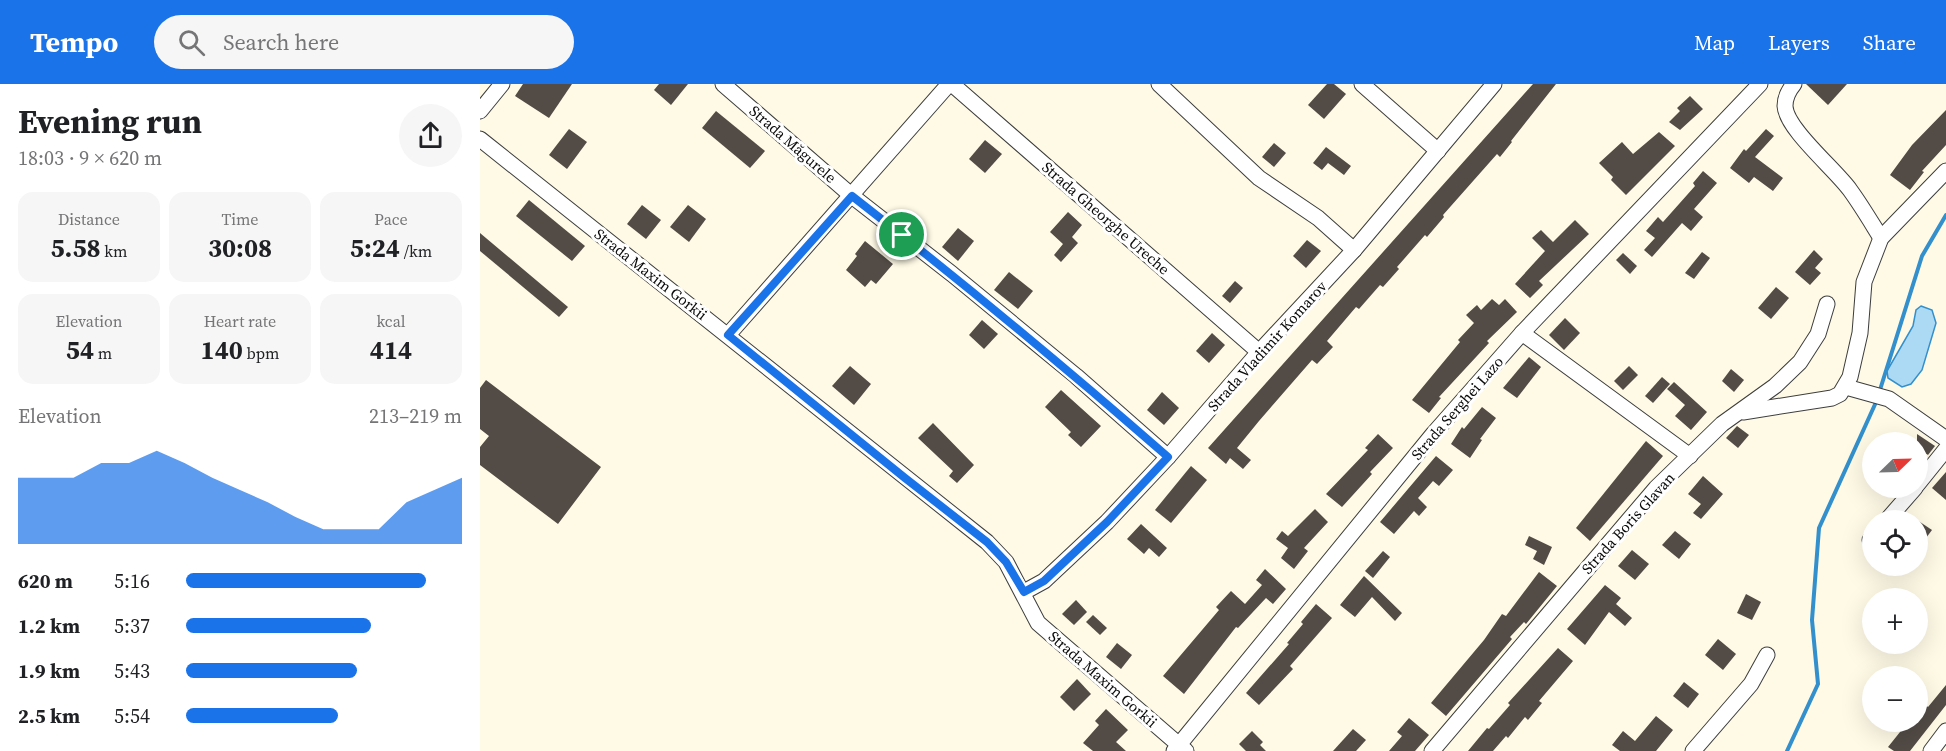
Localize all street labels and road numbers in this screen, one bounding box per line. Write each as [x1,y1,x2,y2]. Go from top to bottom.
street label: Strada Măgurele [745,100,841,188]
street label: Strada Gheorghe Ureche [1038,157,1175,280]
street label: Strada Maxim Gorkii [590,223,712,325]
street label: Strada Vladimir Komarov [1203,276,1332,416]
street label: Strada Serghei Lazo [1406,352,1508,464]
street label: Strada Boris Glavan [1577,468,1679,578]
street label: Strada Maxim Gorkii [1044,626,1162,732]

